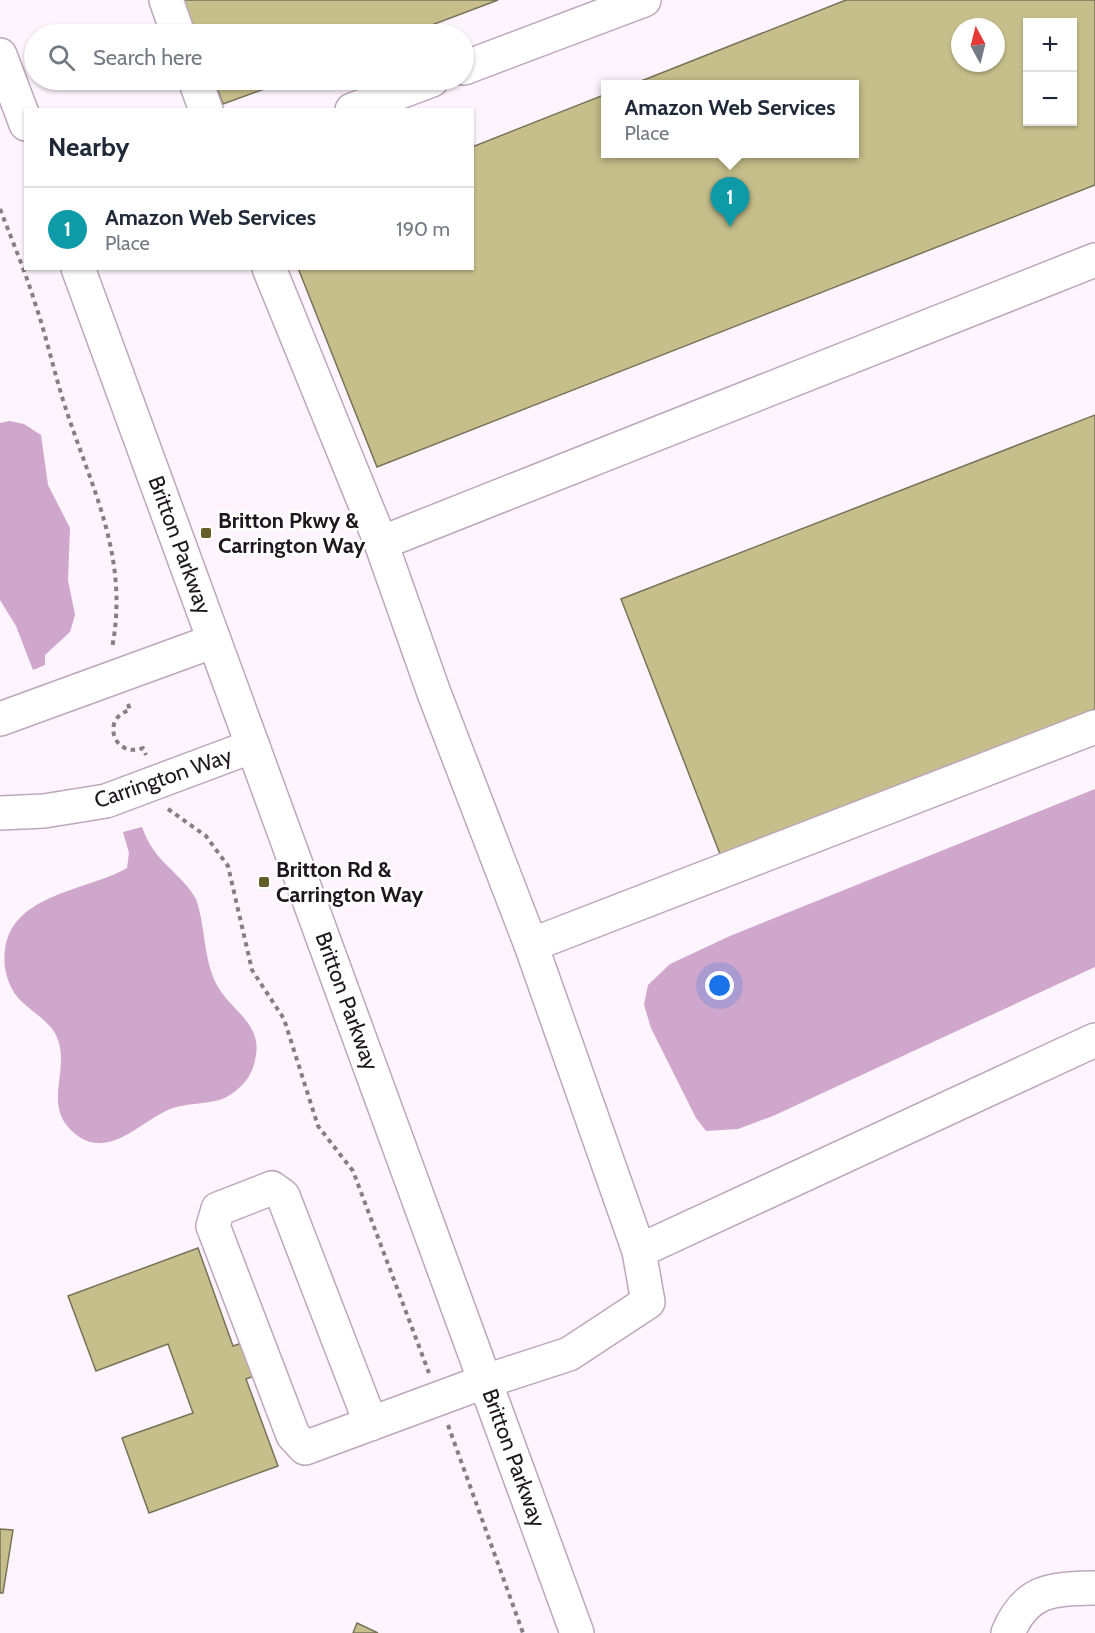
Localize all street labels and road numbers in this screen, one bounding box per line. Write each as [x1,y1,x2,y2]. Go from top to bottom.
street label: Britton Parkway [142,472,218,618]
street label: Carrington Way [91,742,235,814]
street label: Britton Parkway [309,928,385,1074]
street label: Britton Parkway [476,1385,552,1531]

